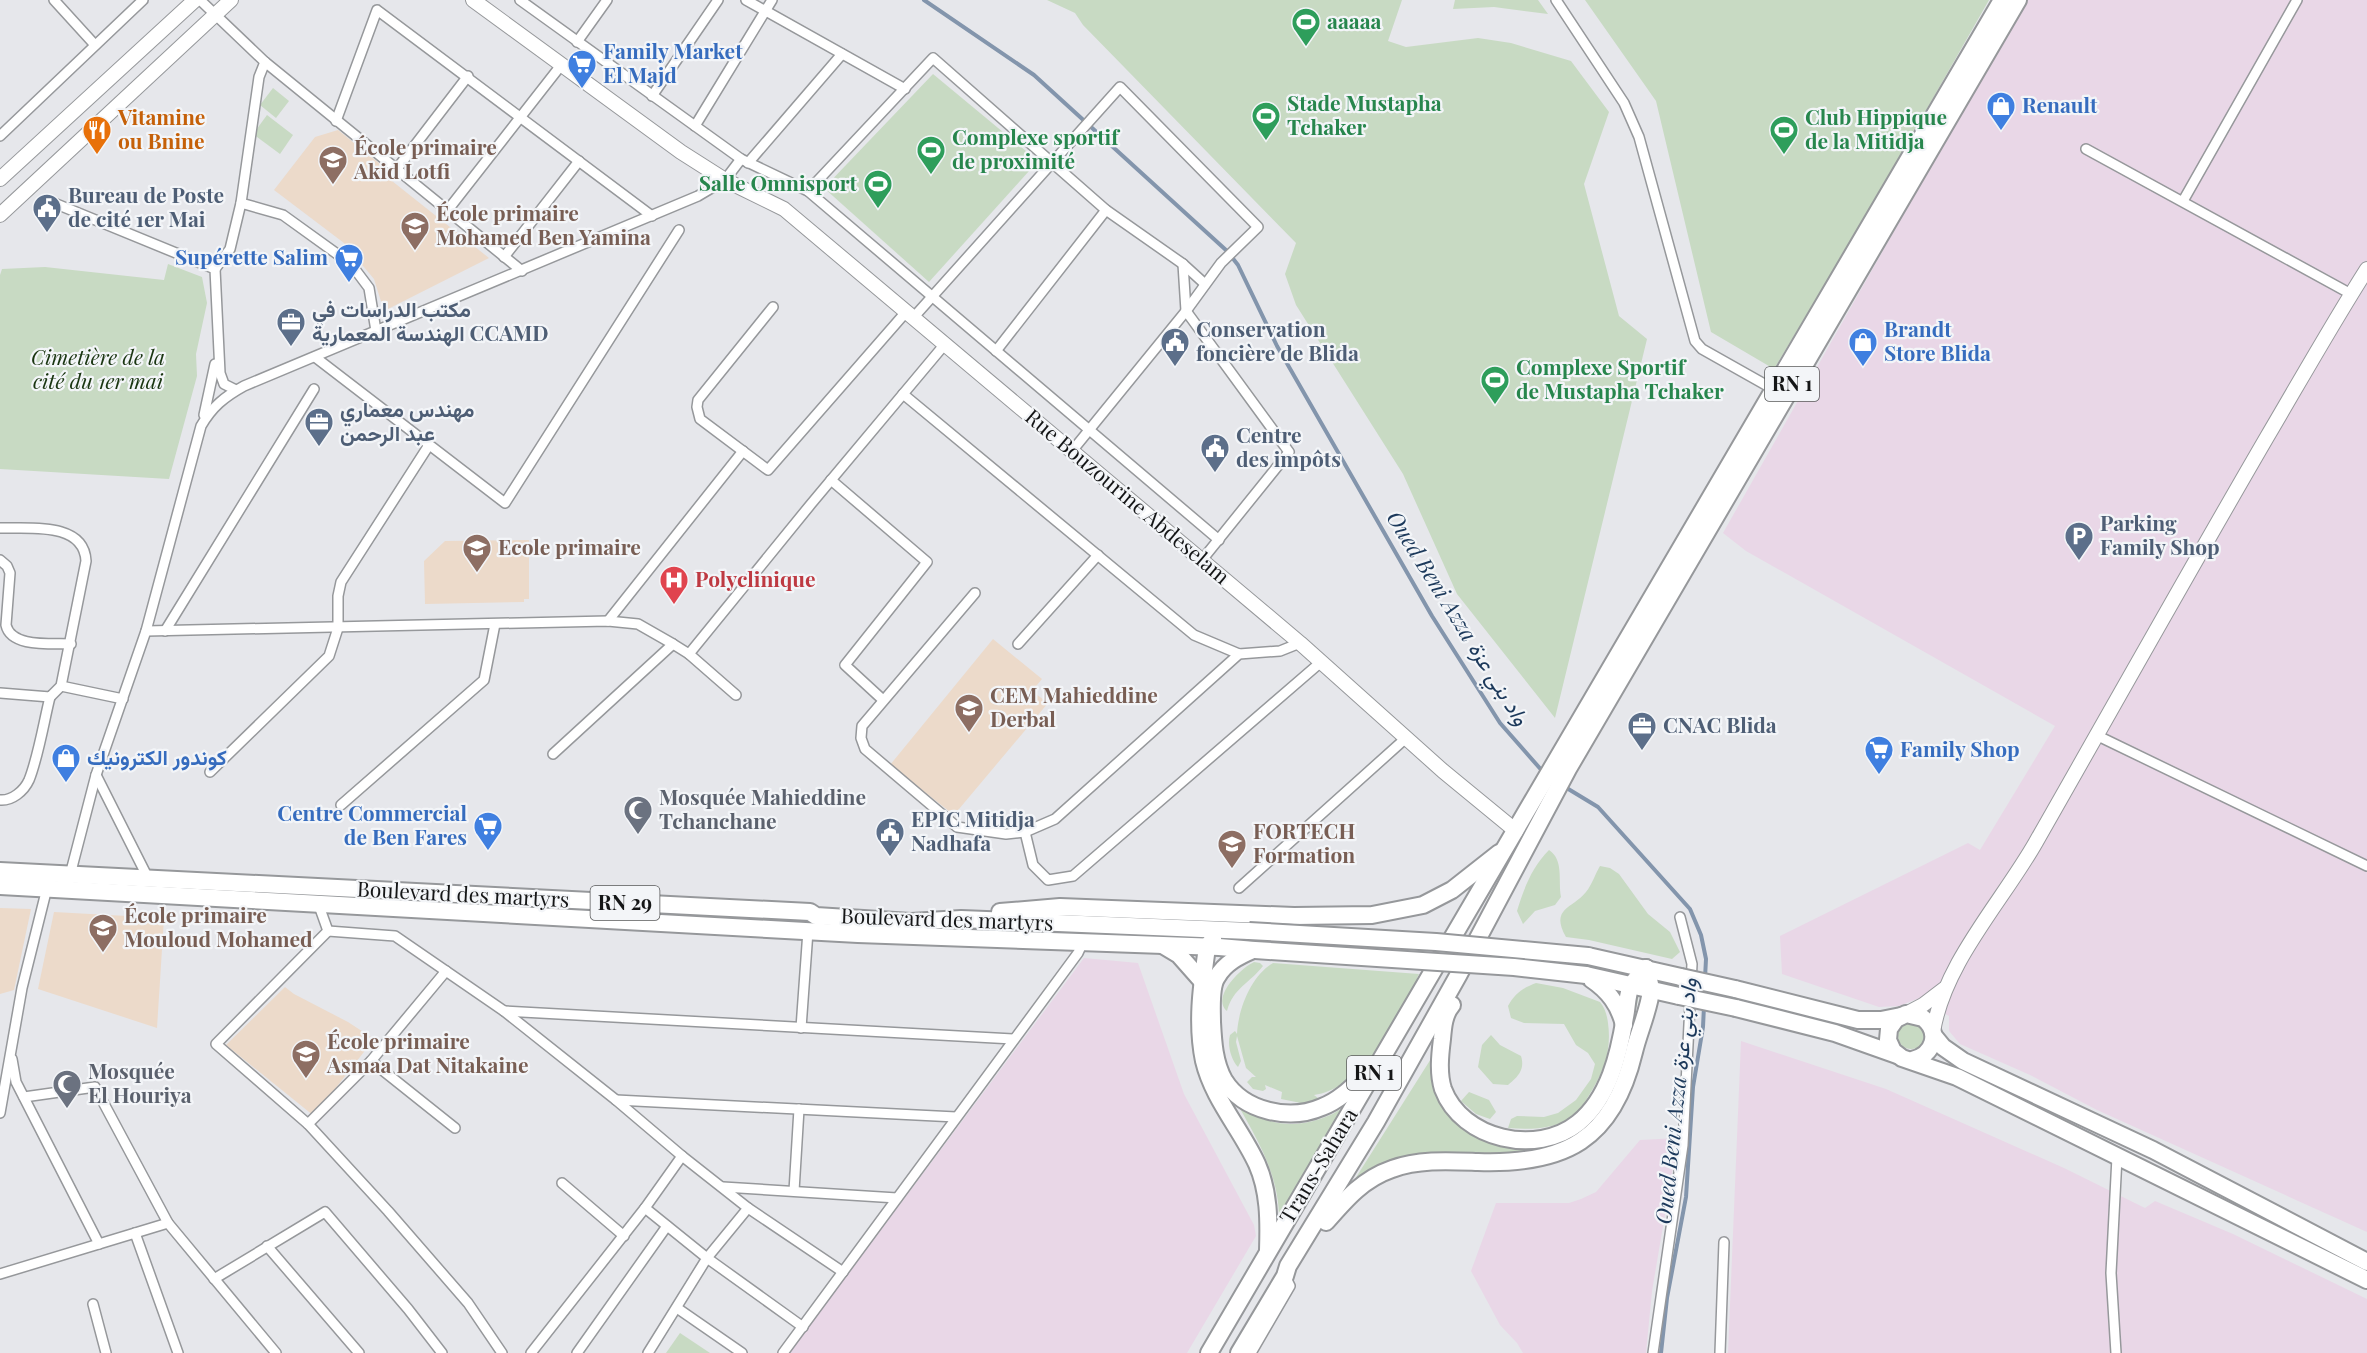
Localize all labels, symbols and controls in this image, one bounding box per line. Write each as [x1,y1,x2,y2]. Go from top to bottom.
sports icon: aaaaa [1290,6,1322,48]
place label: aaaaa [1327,6,1382,34]
place label: Family Market El Majd [603,36,743,88]
supermarket icon: Family Market El Majd [566,48,598,90]
place label: Stade Mustapha Tchaker [1287,88,1442,140]
shop icon: Renault [1985,90,2017,132]
place label: Renault [2022,90,2098,118]
sports icon: Stade Mustapha Tchaker [1250,100,1282,142]
place label: Vitamine ou Bnine [117,102,205,154]
place label: Club Hippique de la Mitidja [1805,102,1947,154]
restaurant icon: Vitamine ou Bnine [81,114,113,156]
sports icon: Club Hippique de la Mitidja [1768,114,1800,156]
place label: Complexe sportif de proximité [952,122,1121,174]
place label: École primaire Akid Lotfi [353,132,497,184]
sports icon: Complexe sportif de proximité [915,134,947,176]
school or university icon: École primaire Akid Lotfi [317,144,349,186]
place label: Salle Omnisport [699,168,858,196]
sports icon: Salle Omnisport [862,168,894,210]
place label: Bureau de Poste de cité 1er Mai [68,180,224,232]
public building icon: Bureau de Poste de cité 1er Mai [31,192,63,234]
place label: École primaire Mohamed Ben Yamina [436,198,651,250]
school or university icon: École primaire Mohamed Ben Yamina [399,210,431,252]
place label: Supérette Salim [175,242,328,270]
supermarket icon: Supérette Salim [333,242,365,284]
place label: مكتب الدراسات في الهندسة المعمارية CCAMD [312,294,549,347]
office icon: مكتب الدراسات في الهندسة المعمارية CCAMD [275,306,307,348]
place label: Conservation foncière de Blida [1196,314,1359,366]
place label: Brandt Store Blida [1884,314,1991,366]
public building icon: Conservation foncière de Blida [1159,326,1191,368]
shop icon: Brandt Store Blida [1847,326,1879,368]
park label: Cimetière de la cité du 1er mai [31,342,165,394]
place label: Complexe Sportif de Mustapha Tchaker [1516,352,1724,404]
sports icon: Complexe Sportif de Mustapha Tchaker [1479,364,1511,406]
road number: RN 1 [1765,367,1819,401]
place label: مهندس معماري عبد الرحمن [340,394,474,447]
street label: Rue Bouzourine Abdeselam [1020,402,1237,589]
office icon: مهندس معماري عبد الرحمن [303,406,335,448]
place label: Centre des impôts [1236,420,1341,472]
public building icon: Centre des impôts [1199,432,1231,474]
water label: Oued Beni Azza واد بني عزة [1377,505,1537,733]
place label: Parking Family Shop [2100,508,2220,560]
parking icon: Parking Family Shop [2063,520,2095,562]
school or university icon: Ecole primaire [461,532,493,574]
place label: Ecole primaire [498,532,641,560]
hospital icon: Polyclinique [658,564,690,606]
place label: Polyclinique [695,564,816,592]
place label: CEM Mahieddine Derbal [990,680,1158,732]
school or university icon: CEM Mahieddine Derbal [953,692,985,734]
office icon: CNAC Blida [1626,710,1658,752]
place label: CNAC Blida [1663,710,1777,738]
supermarket icon: Family Shop [1863,734,1895,776]
place label: Family Shop [1900,734,2020,762]
shop icon: كوندور الكترونيك [50,742,82,784]
place label: كوندور الكترونيك [87,742,227,771]
place label: Mosquée Mahieddine Tchanchane [659,782,866,834]
mosque icon: Mosquée Mahieddine Tchanchane [622,794,654,836]
place label: Centre Commercial de Ben Fares [277,798,467,850]
place label: EPIC Mitidja Nadhafa [911,804,1035,856]
supermarket icon: Centre Commercial de Ben Fares [472,810,504,852]
public building icon: EPIC Mitidja Nadhafa [874,816,906,858]
place label: FORTECH Formation [1253,816,1355,868]
school or university icon: FORTECH Formation [1216,828,1248,870]
street label: Boulevard des martyrs [356,873,570,913]
road number: RN 29 [590,886,660,920]
place label: École primaire Mouloud Mohamed [124,900,313,952]
street label: Boulevard des martyrs [840,900,1054,936]
school or university icon: École primaire Mouloud Mohamed [87,912,119,954]
water label: Oued Beni Azza واد بني عزة [1647,976,1707,1226]
place label: École primaire Asmaa Dat Nitakaine [326,1026,528,1078]
school or university icon: École primaire Asmaa Dat Nitakaine [290,1038,322,1080]
place label: Mosquée El Houriya [88,1056,192,1108]
road number: RN 1 [1347,1056,1401,1090]
mosque icon: Mosquée El Houriya [51,1068,83,1110]
street label: Trans-Sahara [1272,1102,1363,1228]

